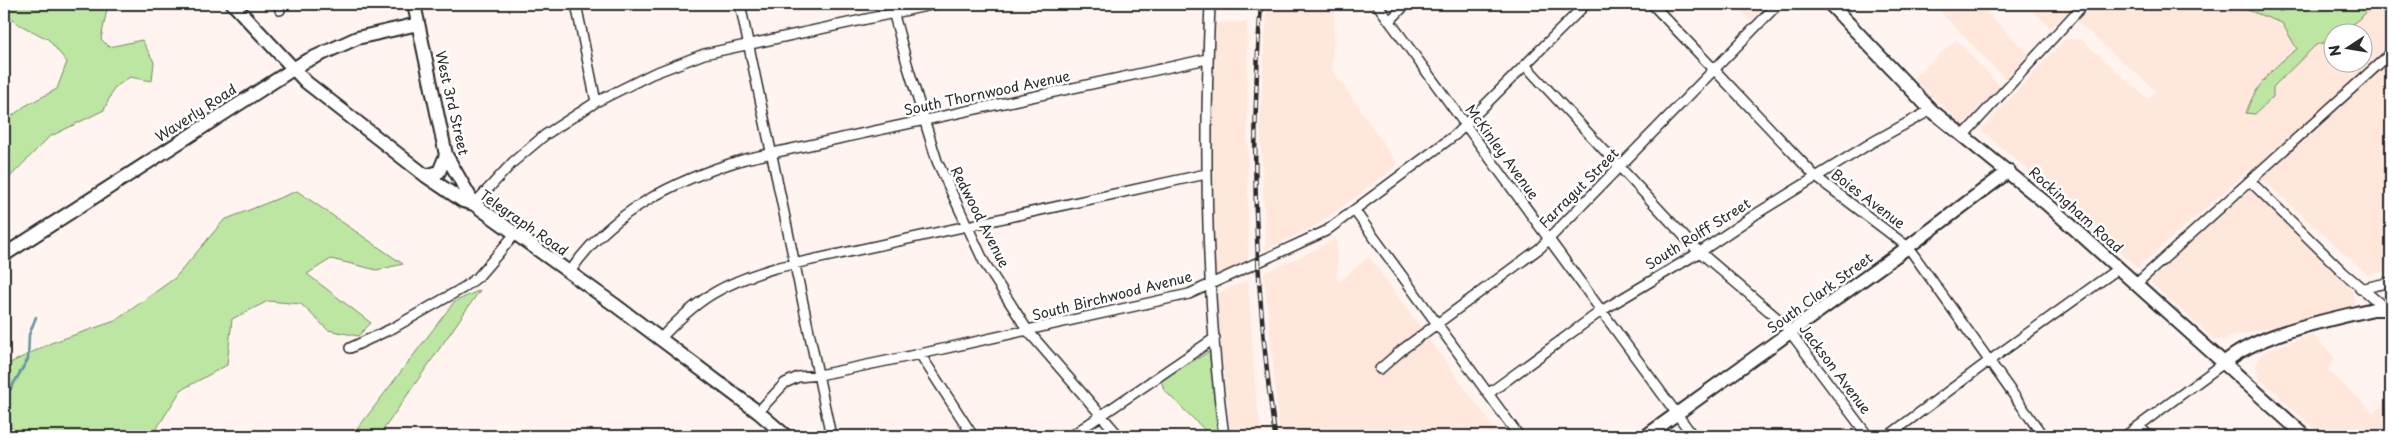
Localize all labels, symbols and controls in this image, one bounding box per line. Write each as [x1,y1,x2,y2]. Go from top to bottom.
north arrow [2322,22,2372,72]
text: N [2323,43,2346,58]
street label: West 3rd Street [430,49,475,157]
street label: South Thornwood Avenue [902,65,1072,120]
street label: Waverly Road [151,78,240,147]
street label: McKinley Avenue [1461,100,1544,204]
street label: Farragut Street [1534,143,1624,232]
street label: Redwood Avenue [946,162,1015,271]
street label: Rockingham Road [2025,162,2128,258]
street label: Boies Avenue [1827,164,1910,234]
street label: Telegraph Road [476,184,573,261]
street label: South Rolff Street [1641,193,1755,274]
street label: South Clark Street [1763,247,1877,338]
street label: South Birchwood Avenue [1030,265,1194,326]
street label: Jackson Avenue [1794,319,1877,418]

